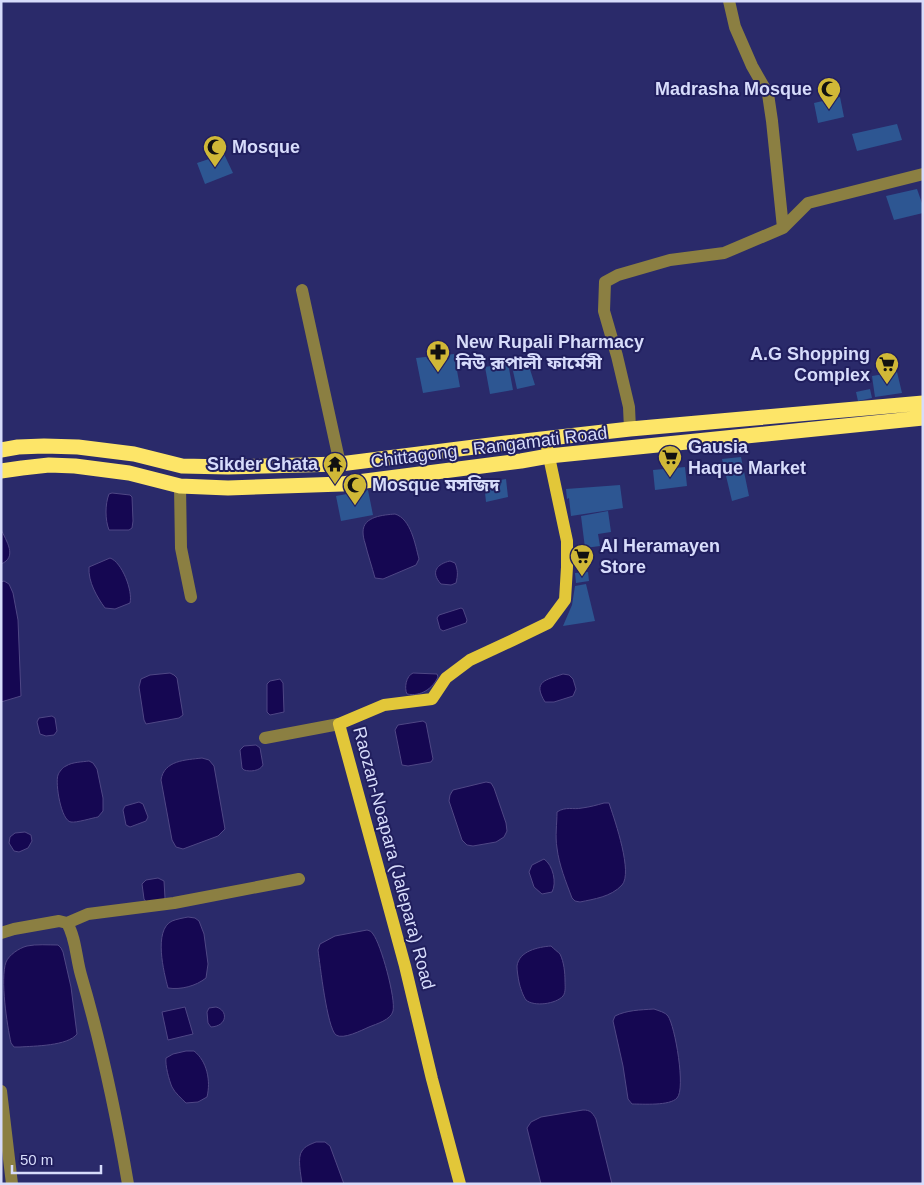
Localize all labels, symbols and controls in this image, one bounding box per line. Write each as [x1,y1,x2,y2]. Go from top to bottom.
mosque icon: Madrasha Mosque [816,76,842,110]
place label: Madrasha Mosque [655,79,812,99]
mosque icon: Mosque [202,134,228,168]
place label: Mosque [232,137,300,157]
place label: New Rupali Pharmacy নিউ রূপালী ফার্মেসী [455,332,644,373]
pharmacy icon: New Rupali Pharmacy নিউ রূপালী ফার্মেসী [425,339,451,373]
place label: A.G Shopping Complex [750,344,870,385]
supermarket icon: A.G Shopping Complex [874,351,900,385]
street label: Chittagong - Rangamati Road [370,423,608,471]
place label: Gausia Haque Market [688,437,806,478]
supermarket icon: Gausia Haque Market [657,444,683,478]
temple icon: Sikder Ghata [322,451,348,485]
place label: Sikder Ghata [207,454,319,474]
mosque icon: Mosque মসজিদ [342,472,368,506]
place label: Mosque মসজিদ [372,475,500,495]
place label: Al Heramayen Store [600,536,720,577]
supermarket icon: Al Heramayen Store [569,543,595,577]
street label: Raozan-Noapara (Jalepara) Road [349,724,439,992]
scale bar [12,1142,101,1174]
text: 50 m [20,1151,53,1168]

